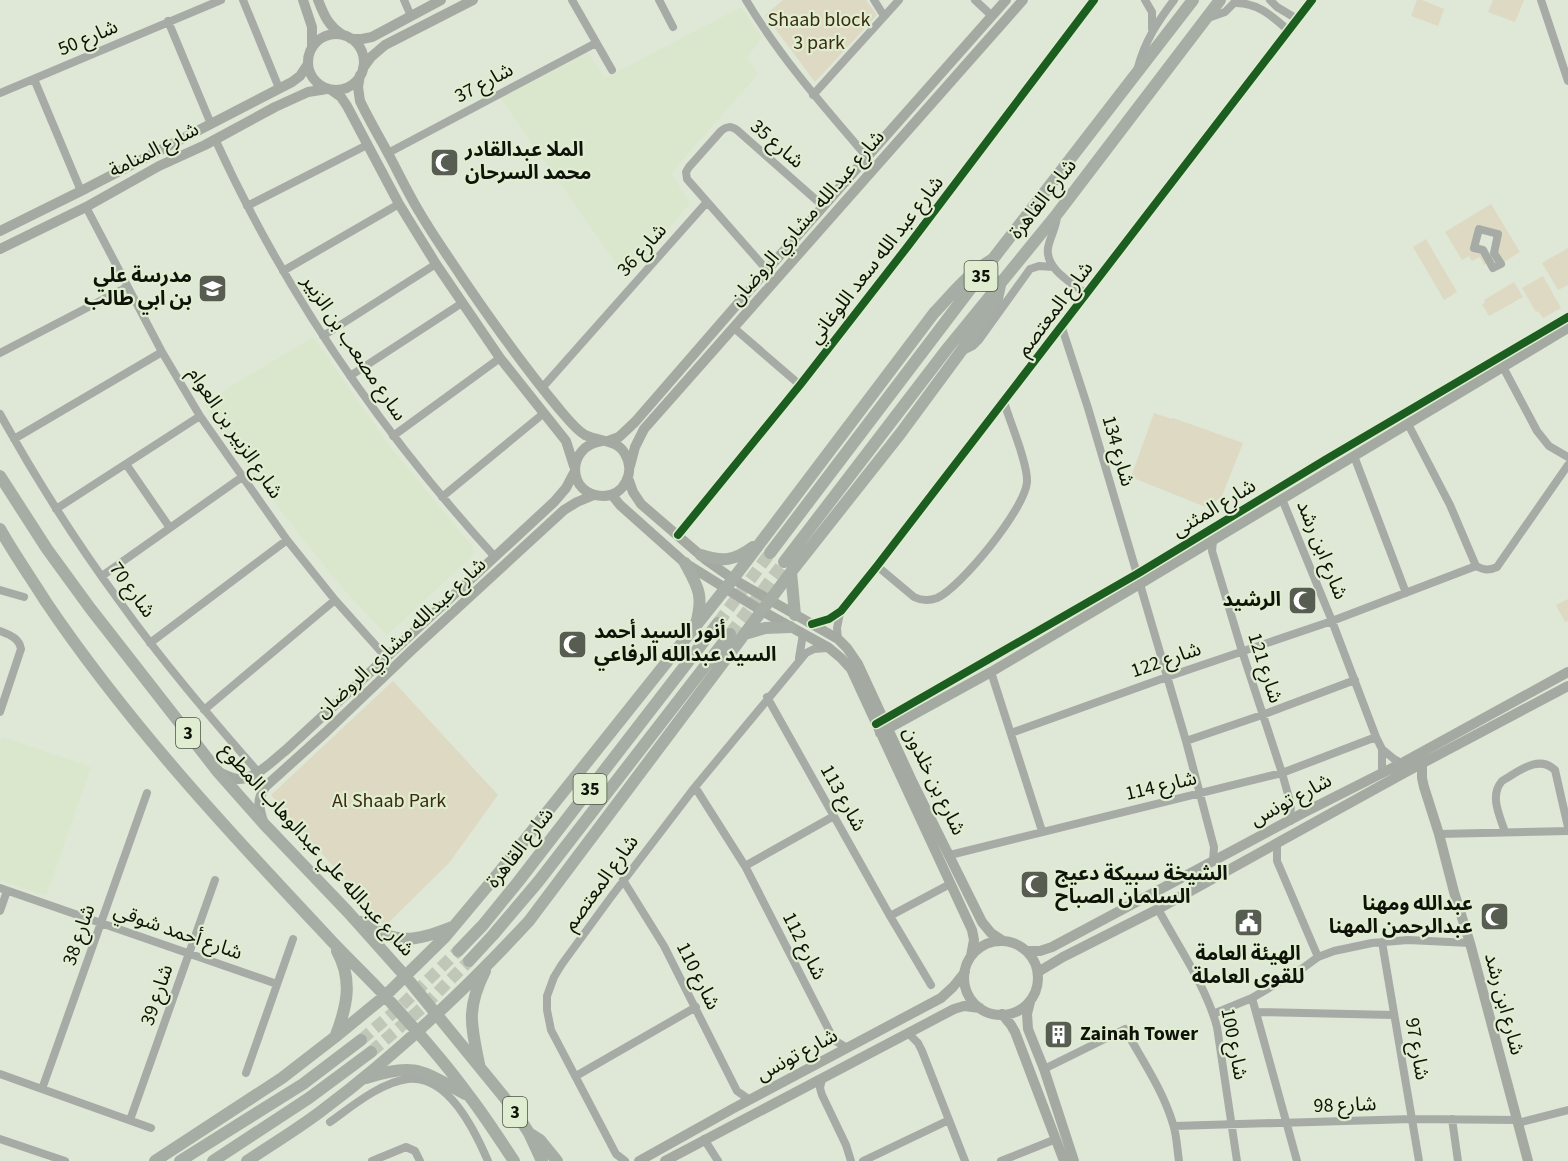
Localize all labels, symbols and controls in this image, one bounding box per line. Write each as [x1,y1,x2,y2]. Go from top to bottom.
park label: Shaab block 3 park [768,6,870,57]
street label: شارع 50 [54,13,122,63]
street label: شارع 37 [450,56,518,110]
street label: شارع 35 [744,113,810,175]
street label: شارع المنامة [104,115,204,185]
street label: شارع عبدالله مشاري الروضان [723,124,892,312]
place label: الملا عبدالقادر محمد السرحان [464,136,591,187]
mosque icon: الملا عبدالقادر محمد السرحان [428,146,460,178]
street label: شارع القاهرة [1003,153,1083,245]
street label: شارع عبد الله سعد اللوغاني [801,170,951,350]
street label: شارع 36 [611,217,673,283]
street label: شارع المعتصم [1010,256,1100,362]
road number: 35 [964,261,998,291]
place label: مدرسة علي بن ابي طالب [84,262,192,315]
street label: سارع مصعب بن الزبير [294,269,413,427]
school or university icon: مدرسة علي بن ابي طالب [197,272,229,304]
street label: شارع الزبير بن العوام [181,362,289,504]
street label: شارع 134 [1095,412,1141,490]
street label: شارع المثنى [1167,472,1261,544]
street label: شارع ابن رشد [1289,496,1355,604]
street label: شارع عبدالله مشاري الروضان [309,551,493,725]
street label: شارع 70 [102,556,162,624]
mosque icon: الرشيد [1286,584,1318,616]
place label: الرشيد [1223,586,1281,614]
place label: أنور السيد أحمد السيد عبدالله الرفاعي [594,618,776,671]
mosque icon: أنور السيد أحمد السيد عبدالله الرفاعي [557,628,589,660]
street label: شارع 121 [1240,629,1290,707]
street label: شارع 122 [1127,635,1205,685]
road number: 3 [176,718,200,748]
street label: شارع بن خلدون [896,722,972,840]
street label: شارع عبدالله علي عبدالوهاب المطوع [213,737,421,963]
street label: شارع 113 [813,759,873,837]
street label: شارع 114 [1122,764,1200,808]
street label: شارع تونس [1245,767,1337,833]
road number: 35 [574,774,606,804]
park label: Al Shaab Park [332,787,446,815]
street label: شارع القاهرة [480,802,560,894]
street label: شارع المعتصم [557,829,645,937]
place label: الشيخة سبيكة دعيج السلمان الصباح [1055,860,1228,911]
mosque icon: الشيخة سبيكة دعيج السلمان الصباح [1018,869,1050,901]
place label: عبدالله ومهنا عبدالرحمن المهنا [1329,890,1473,941]
street label: شارع أحمد شوقي [110,897,246,968]
mosque icon: عبدالله ومهنا عبدالرحمن المهنا [1478,900,1510,932]
street label: شارع 38 [56,901,102,969]
street label: شارع 112 [775,907,833,985]
public building icon: الهيئة العامة للقوى العاملة [1232,907,1264,939]
street label: شارع 110 [669,937,727,1015]
place label: الهيئة العامة للقوى العاملة [1192,940,1304,991]
street label: شارع ابن رشد [1477,950,1531,1058]
street label: شارع 39 [134,961,180,1029]
street label: شارع 100 [1213,1006,1255,1082]
street label: شارع 97 [1398,1016,1436,1082]
building icon: Zainah Tower [1043,1018,1075,1050]
place label: Zainah Tower [1080,1020,1198,1048]
street label: شارع تونس [751,1022,843,1088]
street label: شارع 98 [1313,1090,1377,1120]
road number: 3 [503,1097,527,1127]

